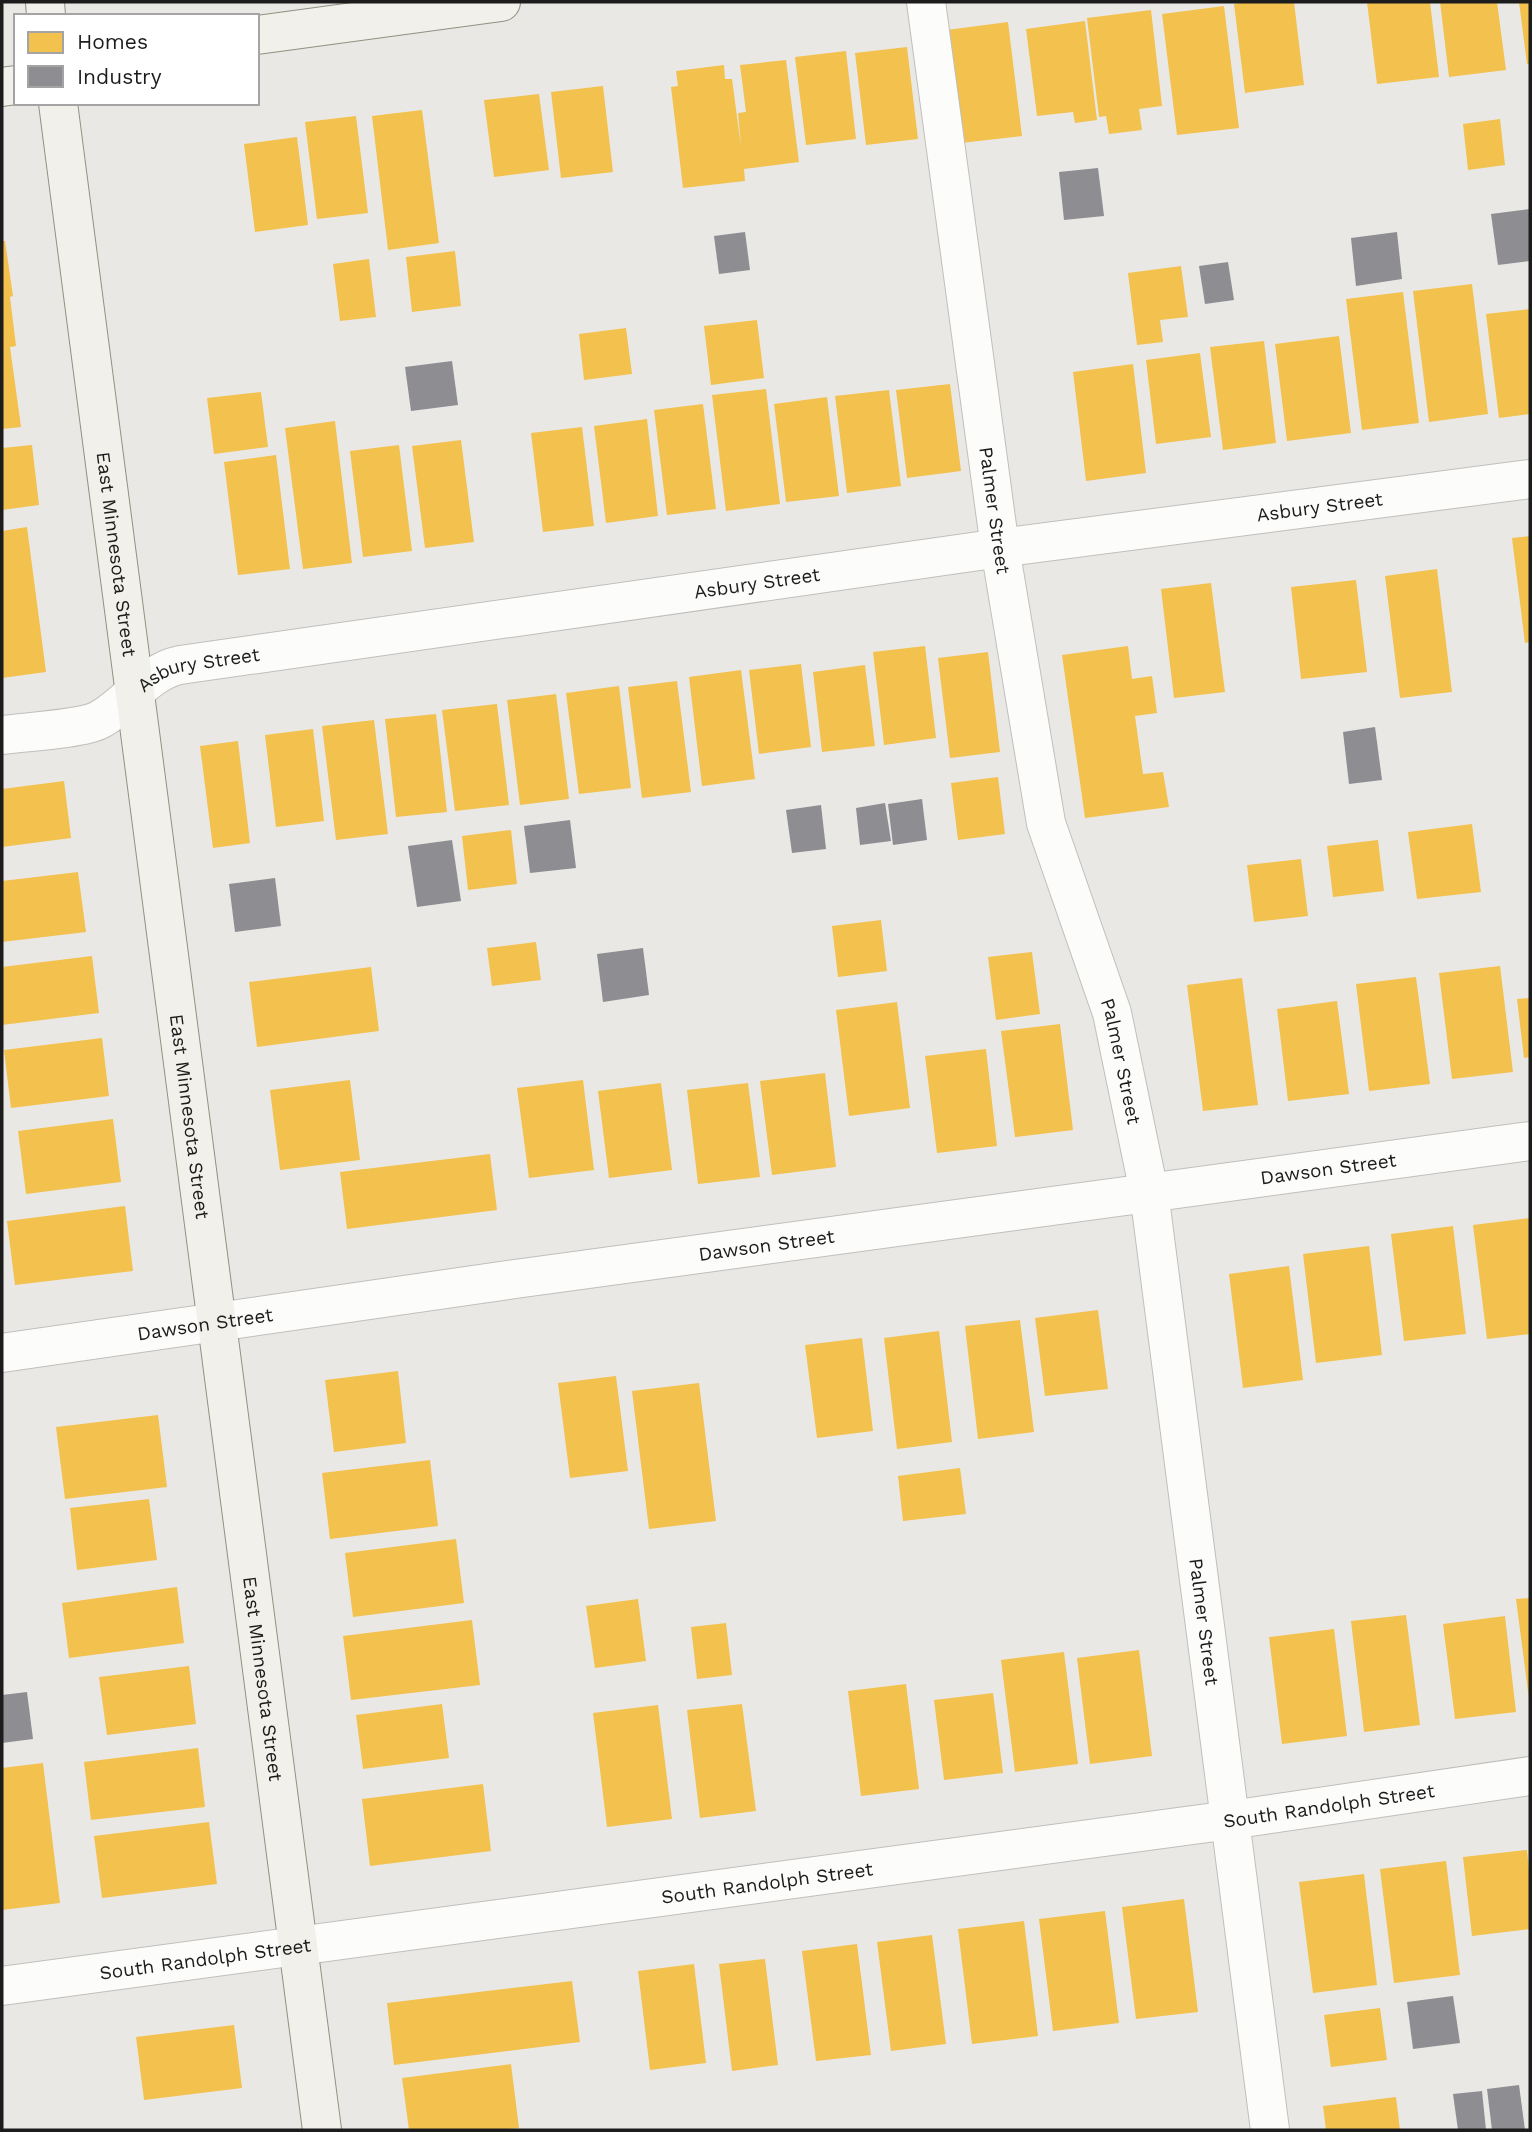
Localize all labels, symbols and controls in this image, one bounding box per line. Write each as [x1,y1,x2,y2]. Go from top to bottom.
legend [14,14,259,105]
text: Homes [77,29,148,54]
text: Industry [77,64,162,89]
street label: Palmer Street [974,445,1015,576]
street label: East Minnesota Street [92,450,141,658]
street label: Asbury Street [1255,487,1384,526]
street label: Asbury Street [692,563,821,604]
street label: Asbury Street [133,643,261,697]
street label: Palmer Street [1096,995,1146,1126]
street label: East Minnesota Street [165,1013,214,1220]
street label: Dawson Street [1259,1148,1398,1190]
street label: Dawson Street [697,1225,836,1266]
street label: Dawson Street [136,1303,274,1345]
street label: Palmer Street [1184,1557,1224,1687]
street label: East Minnesota Street [238,1575,287,1783]
street label: South Randolph Street [1222,1779,1436,1833]
street label: South Randolph Street [660,1857,874,1909]
street label: South Randolph Street [98,1933,312,1985]

